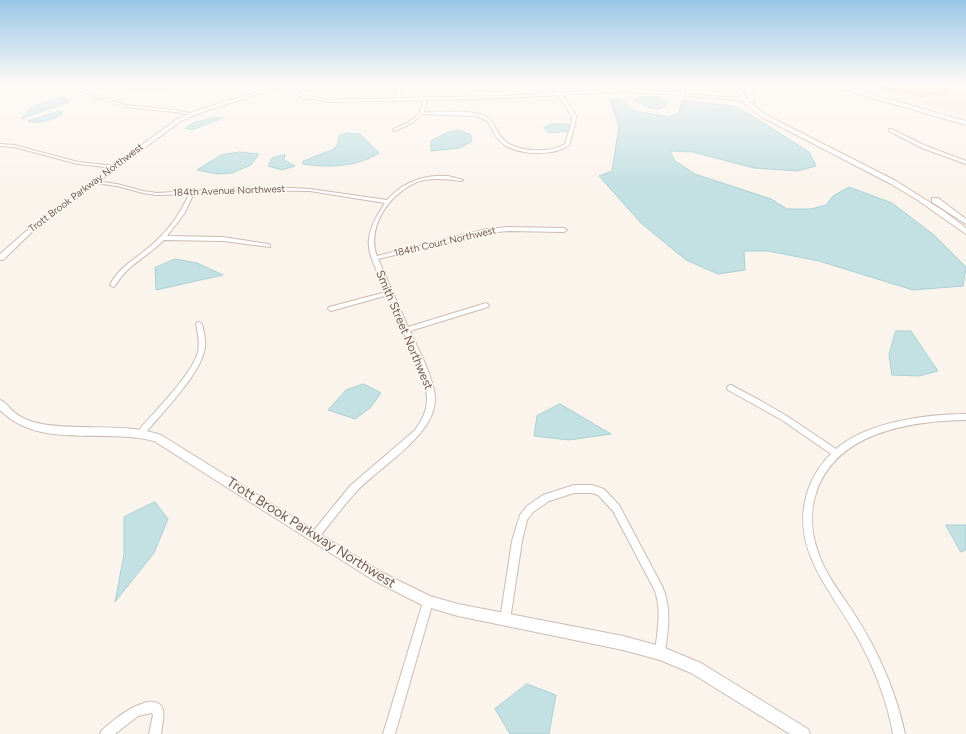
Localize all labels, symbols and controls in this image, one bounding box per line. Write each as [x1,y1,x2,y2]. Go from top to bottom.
street label: Trott Brook Parkway Northwest [26,141,146,235]
street label: 184th Avenue Northwest [173,183,285,199]
street label: 184th Court Northwest [393,224,497,260]
street label: Smith Street Northwest [372,268,436,392]
street label: Trott Brook Parkway Northwest [223,474,399,592]

